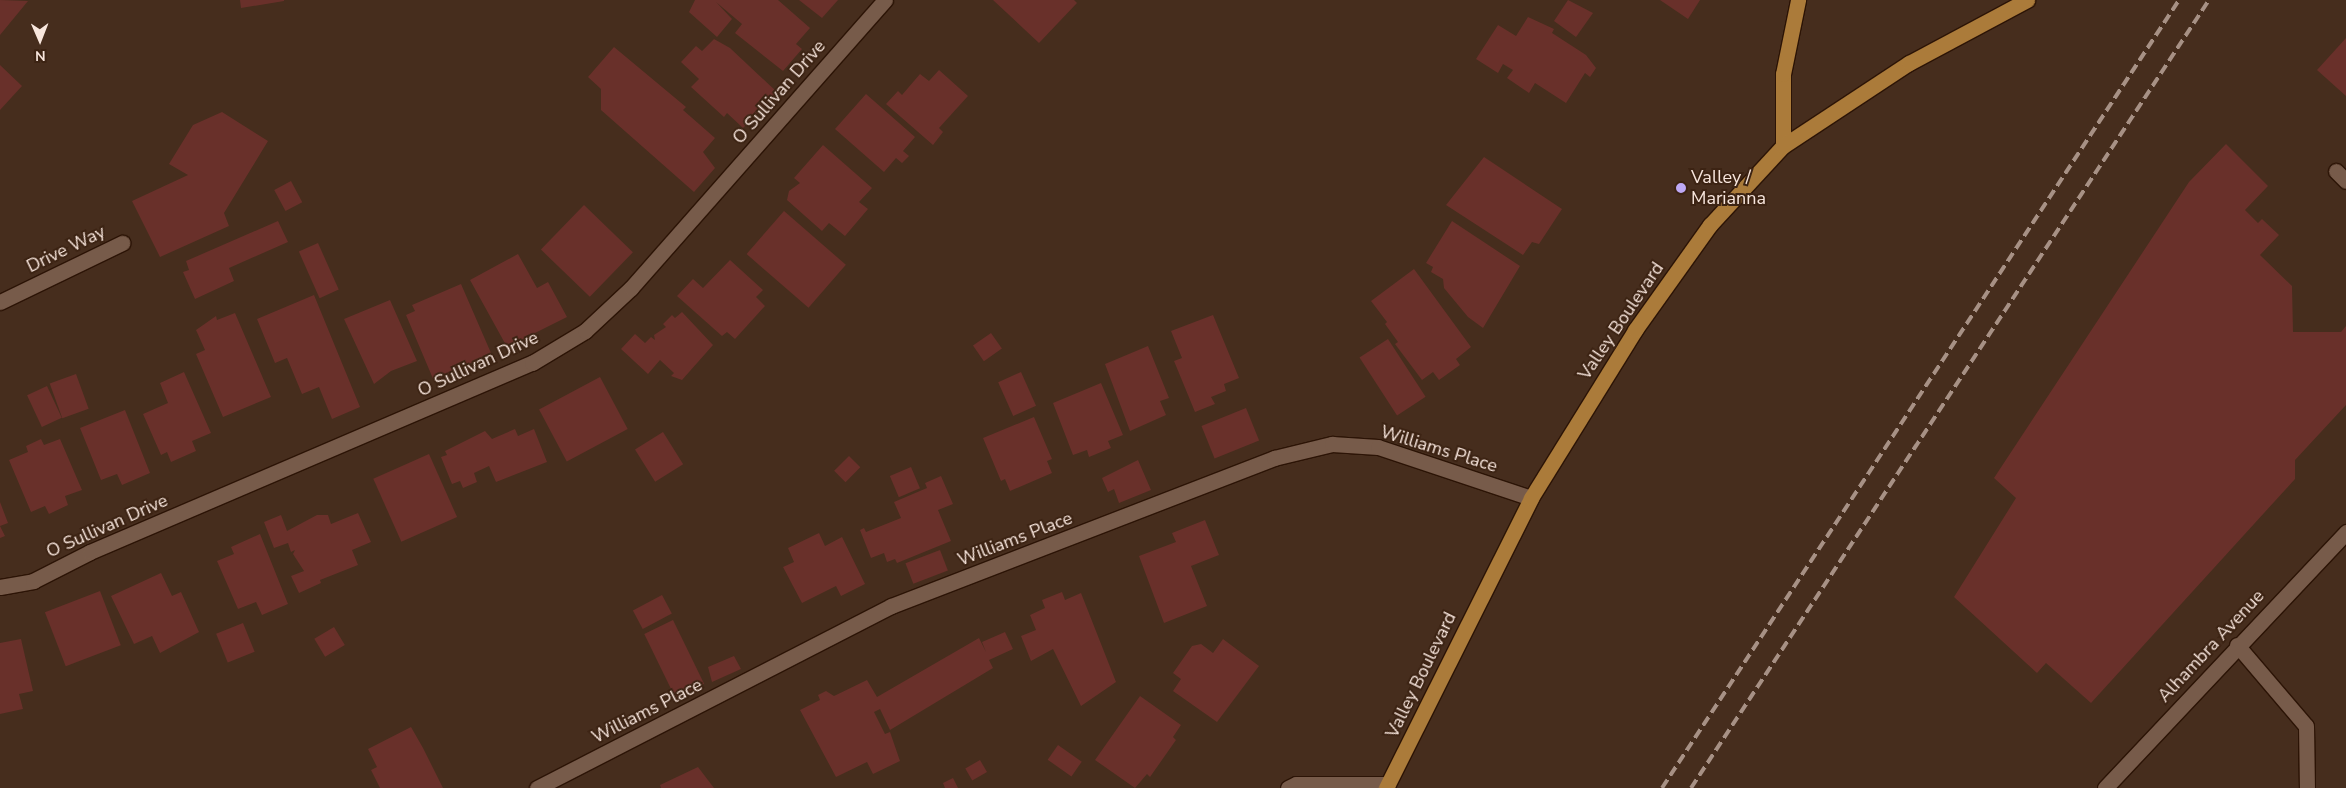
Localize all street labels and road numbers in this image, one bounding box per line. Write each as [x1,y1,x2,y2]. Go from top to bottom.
street label: O Sullivan Drive [728,36,830,148]
street label: Drive Way [23,221,109,277]
street label: Valley Boulevard [1574,258,1668,384]
street label: O Sullivan Drive [414,327,542,401]
street label: Williams Place [1378,421,1500,477]
street label: O Sullivan Drive [43,490,171,562]
street label: Williams Place [955,507,1075,571]
street label: Alhambra Avenue [2153,585,2269,707]
street label: Valley Boulevard [1381,609,1461,741]
street label: Williams Place [588,674,706,748]

